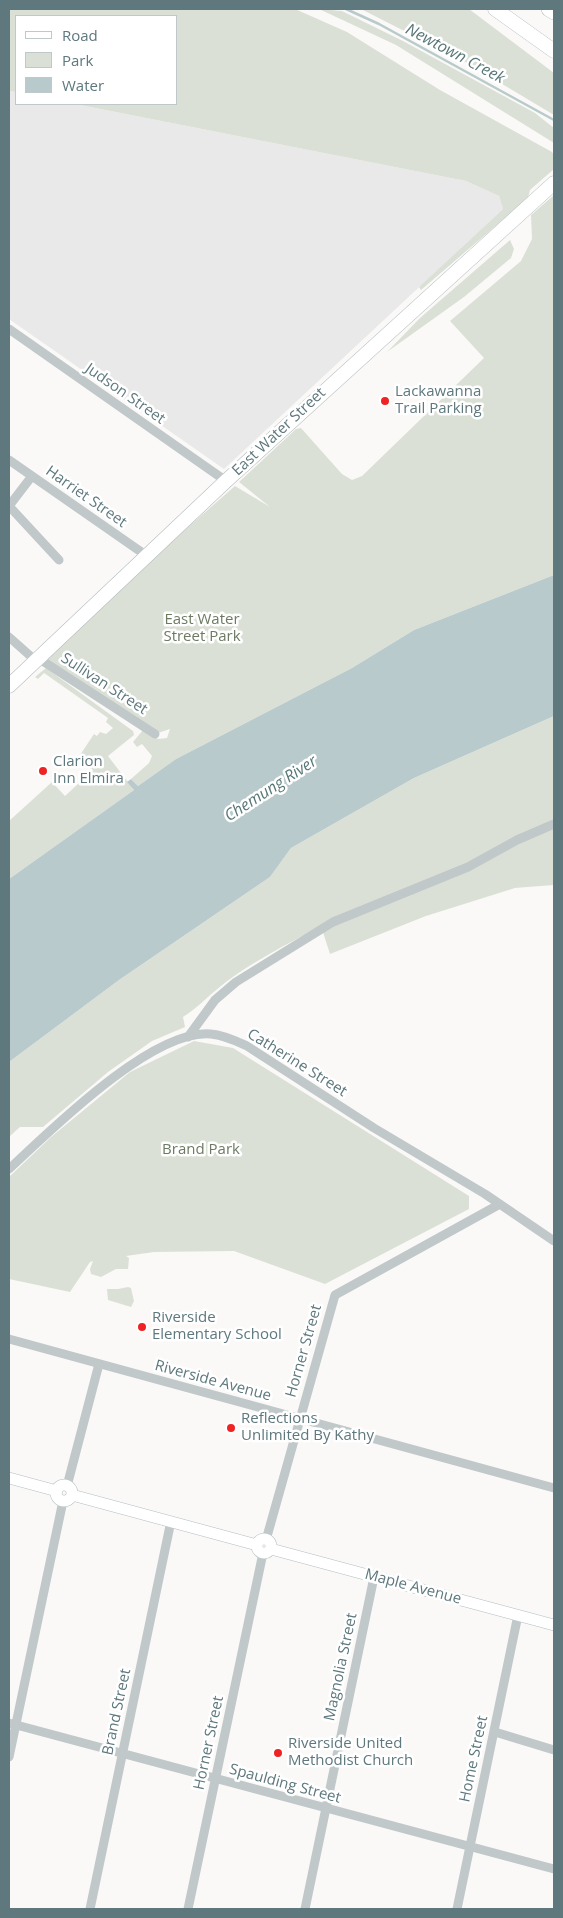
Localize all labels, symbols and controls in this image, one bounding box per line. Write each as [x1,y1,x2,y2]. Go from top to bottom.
legend [15,15,178,105]
water label: Newtown Creek [402,20,508,88]
text: Road [62,25,98,45]
text: Park [62,50,93,70]
text: Water [62,75,104,95]
street label: Judson Street [82,360,168,428]
place label: Lackawanna Trail Parking [395,383,482,418]
street label: East Water Street [229,384,329,480]
marker: Lackawanna Trail Parking [379,395,391,407]
street label: Harriet Street [42,462,130,532]
park label: East Water Street Park [163,611,241,646]
street label: Sullivan Street [57,649,151,719]
water label: Chemung River [221,752,321,826]
place label: Clarion Inn Elmira [53,753,124,788]
marker: Clarion Inn Elmira [37,765,49,777]
street label: Catherine Street [244,1025,350,1101]
park label: Brand Park [162,1141,240,1159]
street label: Horner Street [282,1302,326,1400]
place label: Riverside Elementary School [152,1309,282,1344]
marker: Riverside Elementary School [136,1321,148,1333]
street label: Riverside Avenue [153,1357,273,1405]
place label: Reflections Unlimited By Kathy [241,1410,374,1445]
marker: Reflections Unlimited By Kathy [225,1422,237,1434]
street label: Maple Avenue [363,1565,463,1609]
street label: Magnolia Street [321,1611,361,1723]
street label: Brand Street [99,1667,135,1757]
street label: Horner Street [190,1694,228,1792]
street label: Home Street [456,1714,492,1804]
place label: Riverside United Methodist Church [288,1735,413,1770]
marker: Riverside United Methodist Church [272,1747,284,1759]
street label: Spaulding Street [227,1760,343,1808]

